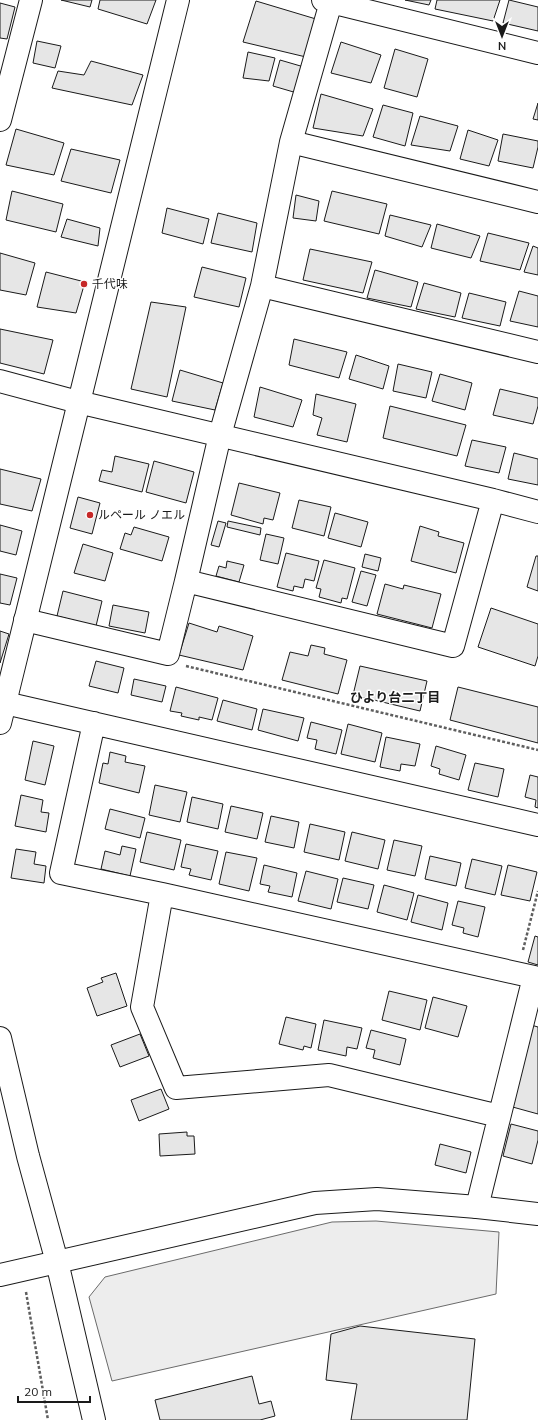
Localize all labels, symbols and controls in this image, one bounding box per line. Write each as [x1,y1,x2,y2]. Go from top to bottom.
north arrow [482,16,522,56]
text: N [498,39,506,53]
place label: 千代味 [92,276,128,291]
marker: 千代味 [79,279,89,289]
place label: ルペール ノエル [98,507,185,522]
marker: ルペール ノエル [85,510,95,520]
district label: ひより台二丁目 [350,689,440,705]
scale bar [18,1378,90,1404]
text: 20 m [24,1384,52,1399]

